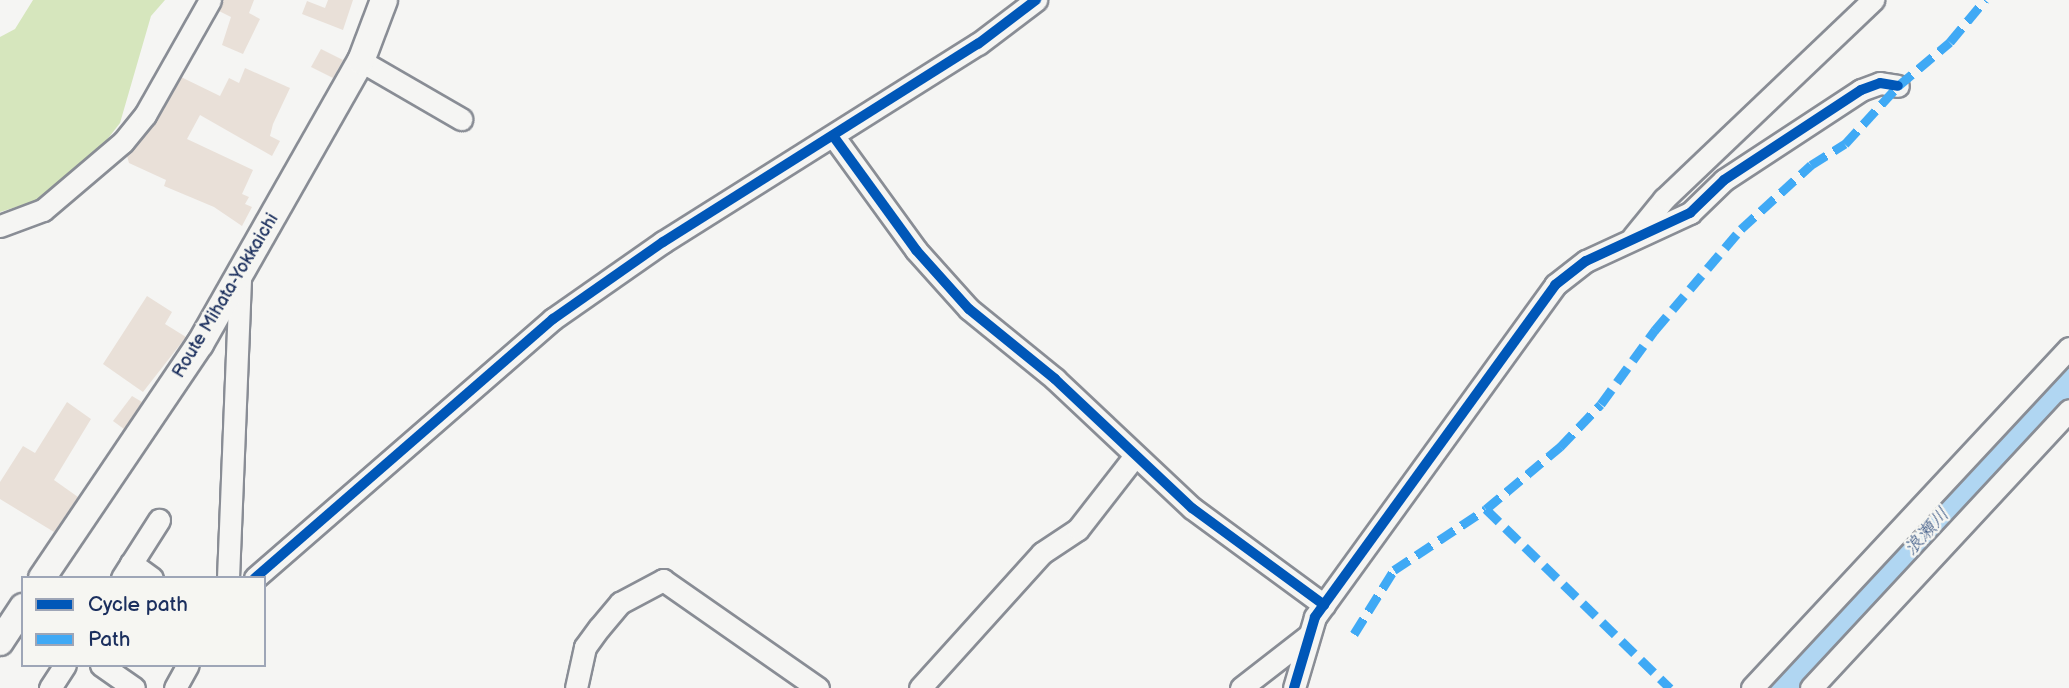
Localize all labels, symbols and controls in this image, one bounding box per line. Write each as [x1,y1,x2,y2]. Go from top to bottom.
street label: Route Mihata-Yokkaichi [168,210,284,382]
water label: 浪瀬川 [1899,503,1955,561]
legend [21,576,266,667]
text: Cycle path [88,592,188,617]
text: Path [88,627,130,652]

